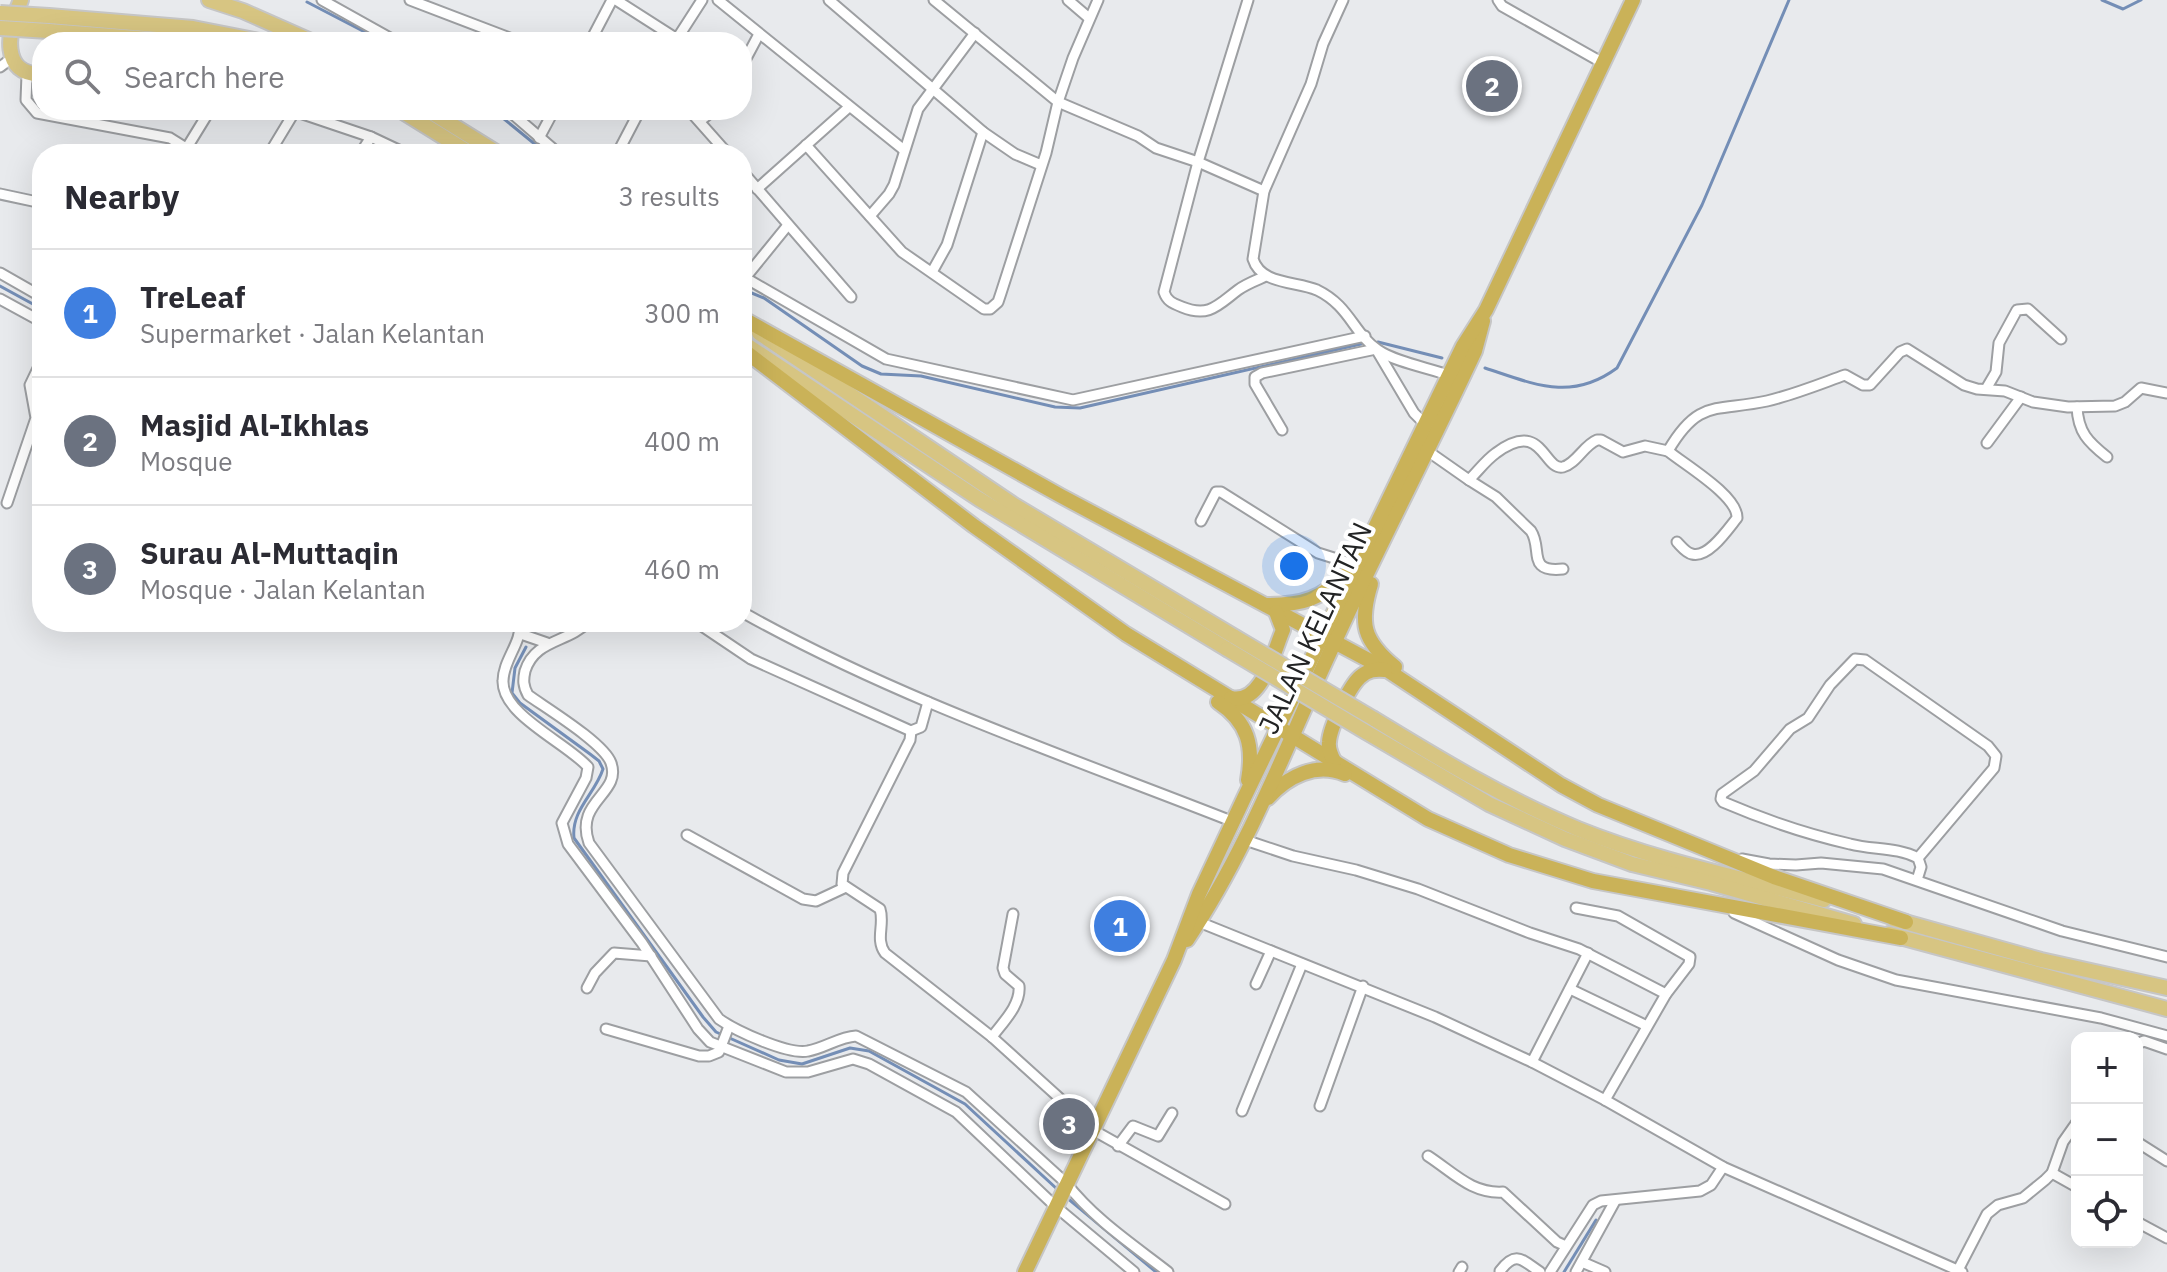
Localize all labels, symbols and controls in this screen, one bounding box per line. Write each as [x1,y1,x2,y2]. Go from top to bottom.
search box [32,32,752,120]
icon: search [60,54,104,98]
pin: 2 [1466,56,1518,116]
text: Search here [124,57,285,96]
text: Nearby [64,174,179,218]
text: 3 results [618,179,720,213]
text: TreLeaf [140,277,245,316]
text: 1 [82,296,98,330]
text: 300 m [644,296,720,330]
text: Supermarket · Jalan Kelantan [140,316,485,350]
text: Masjid Al-Ikhlas [140,405,369,444]
text: 2 [82,424,98,458]
text: 400 m [644,424,720,458]
text: Mosque [140,444,232,478]
street label: JALAN KELANTAN [1249,516,1380,740]
text: Surau Al-Muttaqin [140,533,399,572]
your location [1274,546,1314,586]
text: 3 [82,552,98,586]
text: 460 m [644,552,720,586]
text: Mosque · Jalan Kelantan [140,572,426,606]
pin: 1 [1094,896,1146,956]
map controls [2071,1032,2143,1248]
button: + [2071,1032,2143,1104]
pin: 3 [1043,1094,1095,1154]
button: − [2071,1104,2143,1176]
button: locate [2071,1176,2143,1248]

